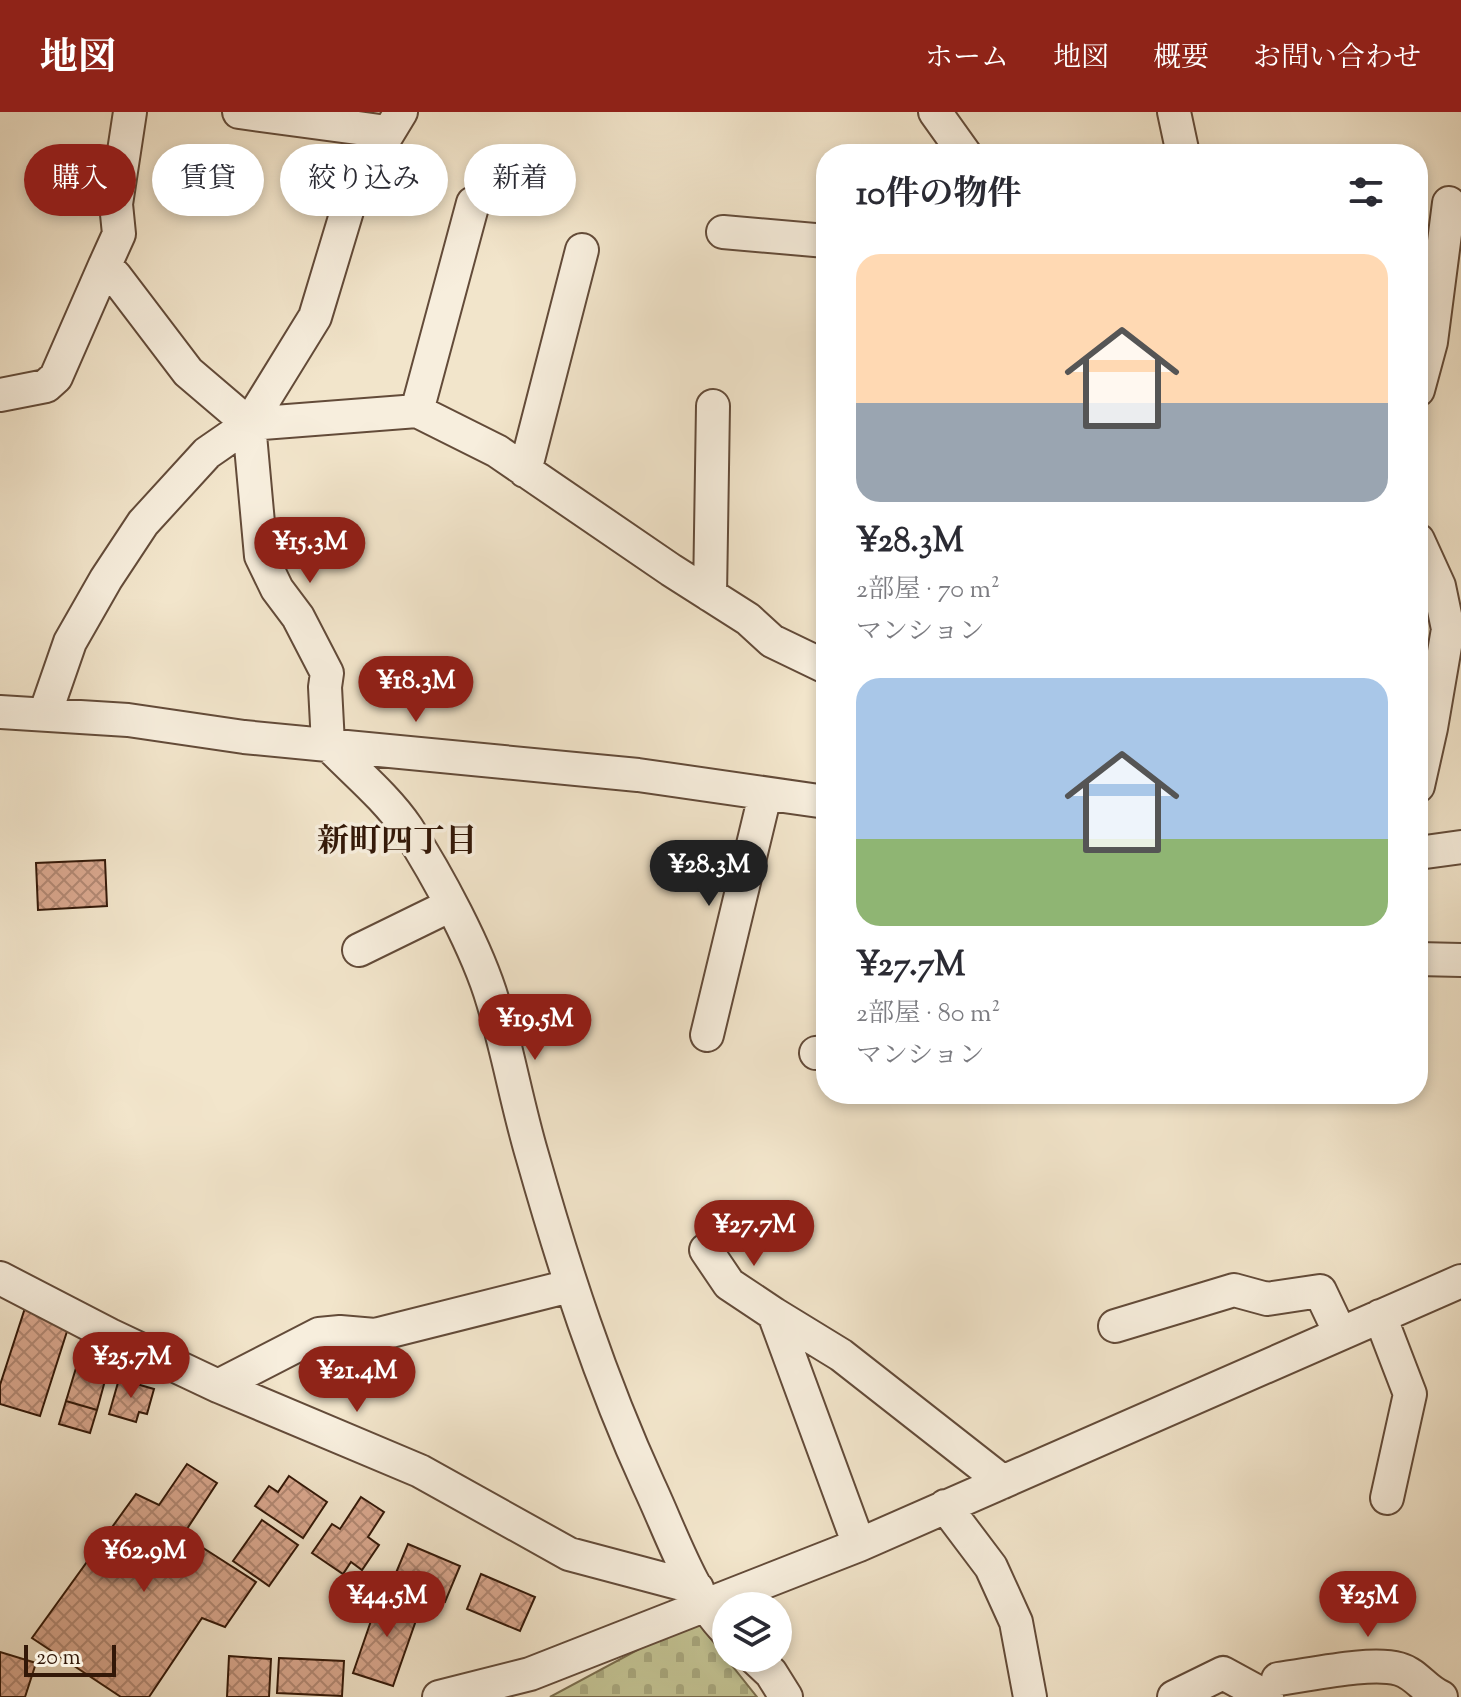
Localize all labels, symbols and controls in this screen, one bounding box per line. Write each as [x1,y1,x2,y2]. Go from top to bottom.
text: 地図 [40,33,116,87]
text: ホーム [925,39,1009,79]
text: 地図 [1053,39,1109,79]
text: 概要 [1153,39,1209,79]
text: お問い合わせ [1253,39,1421,79]
chip: 購入 [24,144,136,216]
chip: 賃貸 [152,144,264,216]
chip: 絞り込み [280,144,448,216]
chip: 新着 [464,144,576,216]
icon: filters [1344,170,1388,214]
text: 10件の物件 [856,171,1021,220]
icon: home [1050,306,1194,450]
pin: ¥15.3M [245,517,375,585]
text: ¥28.3M [856,518,964,567]
text: ¥15.3M [272,524,348,561]
text: 2部屋 · 70 m² [856,572,1000,609]
text: マンション [856,614,985,651]
pin: ¥18.3M [351,656,481,724]
text: ¥18.3M [376,663,456,700]
icon: home [1050,730,1194,874]
district label: 新町四丁目 [317,820,477,866]
pin: ¥28.3M [644,840,774,908]
text: ¥28.3M [668,847,750,884]
text: ¥27.7M [856,942,965,991]
pin: ¥19.5M [470,994,600,1062]
text: 2部屋 · 80 m² [856,996,1000,1033]
text: ¥19.5M [496,1001,574,1038]
text: マンション [856,1038,985,1075]
pin: ¥27.7M [689,1200,819,1268]
text: ¥27.7M [712,1207,796,1244]
pin: ¥25.7M [66,1332,196,1400]
text: ¥25.7M [91,1339,171,1376]
pin: ¥21.4M [292,1346,422,1414]
text: ¥21.4M [316,1353,398,1390]
pin: ¥62.9M [79,1526,209,1594]
text: ¥62.9M [102,1533,186,1570]
pin: ¥44.5M [322,1571,452,1639]
pin: ¥25M [1321,1571,1415,1639]
text: ¥44.5M [347,1578,427,1615]
text: ¥25M [1337,1578,1399,1615]
map controls [712,1592,792,1672]
button: layers [712,1592,792,1672]
scale bar [24,1641,116,1677]
text: 20 m [36,1643,81,1675]

